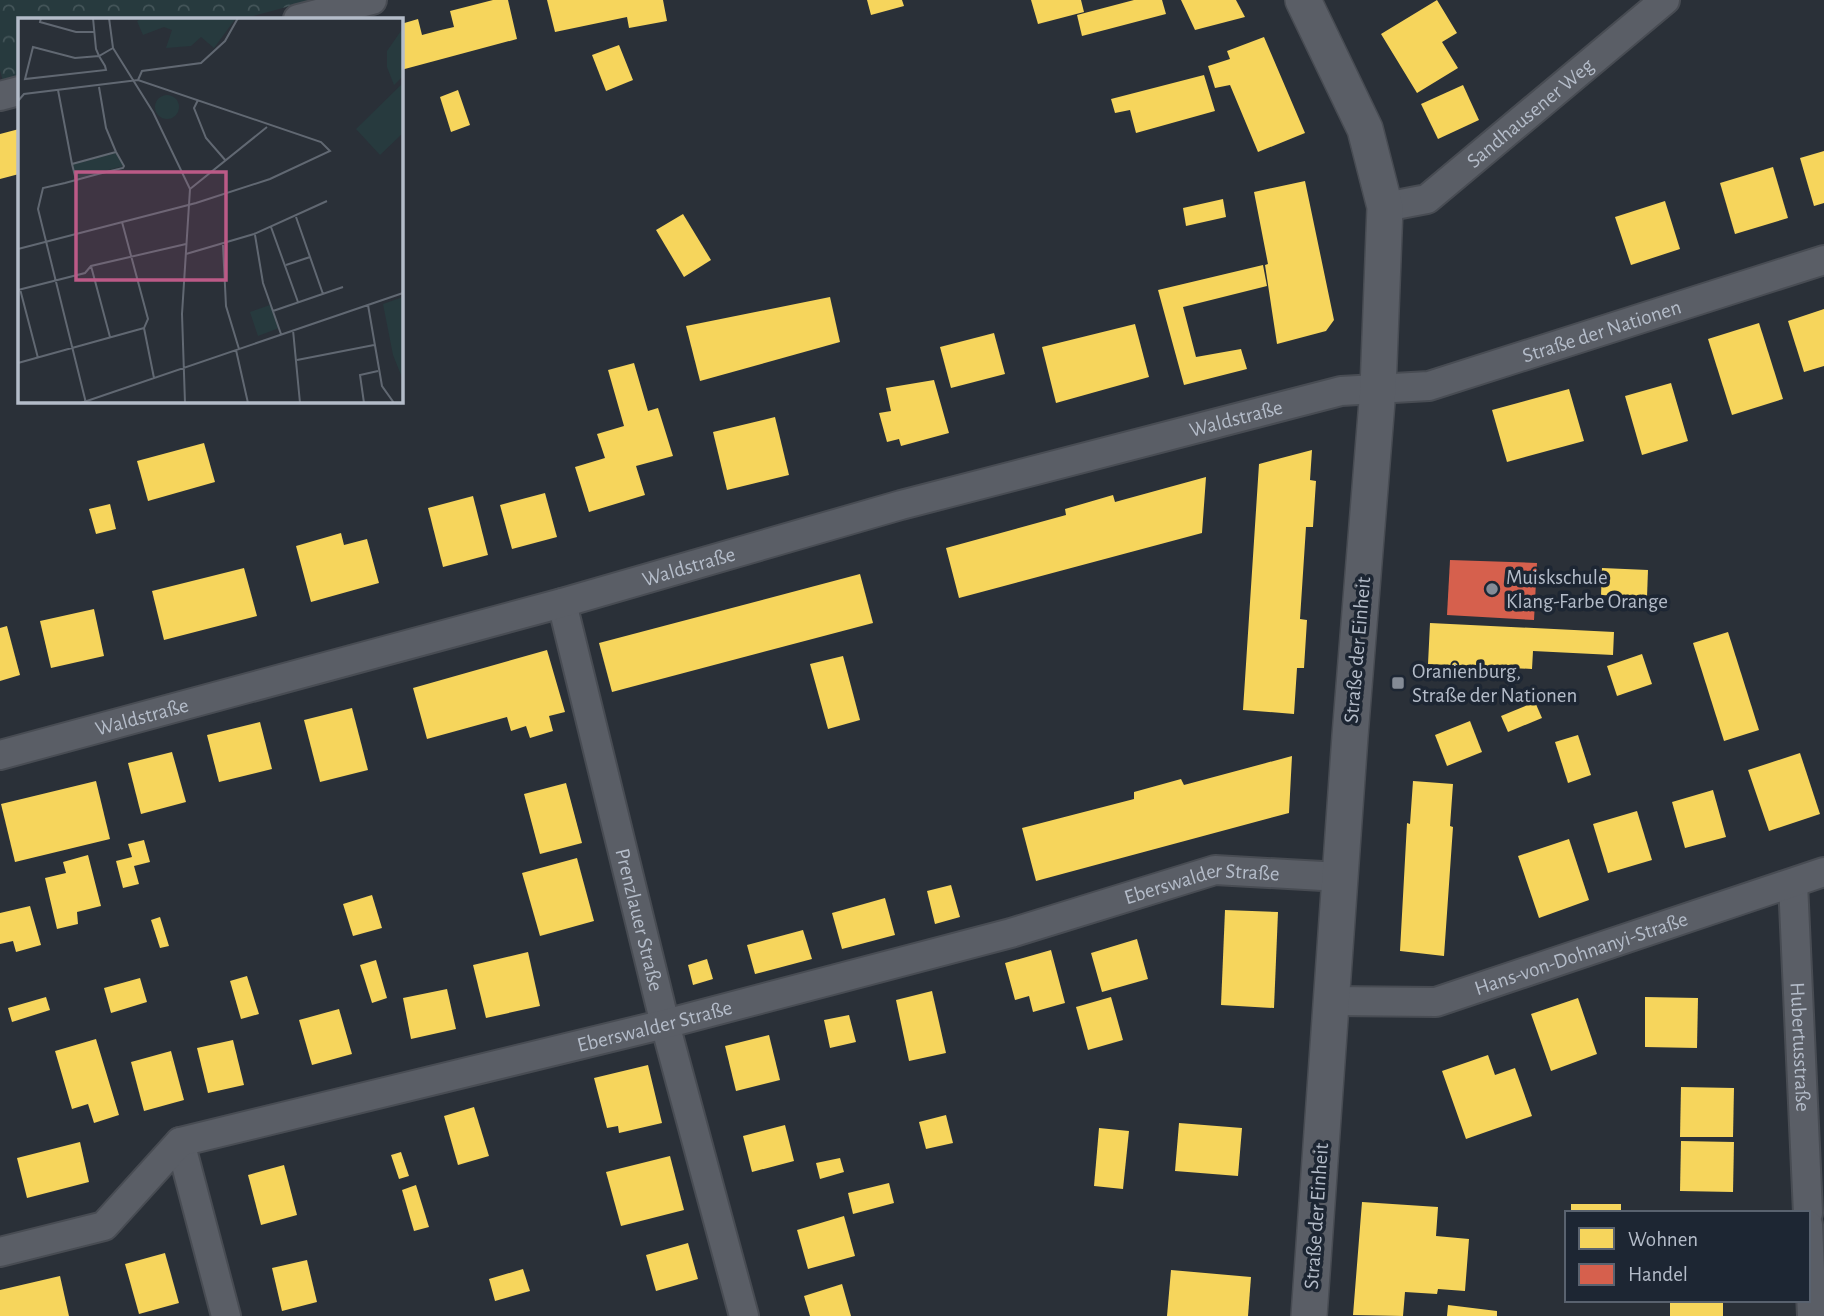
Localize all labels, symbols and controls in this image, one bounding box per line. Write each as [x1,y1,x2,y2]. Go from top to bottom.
inset map [18,18,402,402]
street label: Sandhausener Weg [1463,54,1598,172]
street label: Straße der Nationen [1520,296,1684,367]
street label: Waldstraße [1187,397,1285,441]
street label: Waldstraße [640,544,738,590]
place label: Muiskschule Klang-Farbe Orange [1506,567,1668,612]
street label: Straße der Einheit [1341,576,1374,724]
marker: Muiskschule Klang-Farbe Orange [1484,581,1500,597]
place label: Oranienburg, Straße der Nationen [1412,661,1577,706]
marker: Oranienburg, Straße der Nationen [1390,675,1406,691]
street label: Waldstraße [93,694,191,740]
street label: Prenzlauer Straße [611,846,667,993]
street label: Eberswalder Straße [1122,860,1280,908]
street label: Hans-von-Dohnanyi-Straße [1472,908,1690,999]
street label: Hubertusstraße [1787,982,1813,1112]
street label: Eberswalder Straße [575,997,734,1056]
street label: Straße der Einheit [1301,1142,1332,1290]
legend [1565,1211,1810,1302]
text: Wohnen [1628,1229,1698,1250]
text: Handel [1628,1264,1688,1285]

